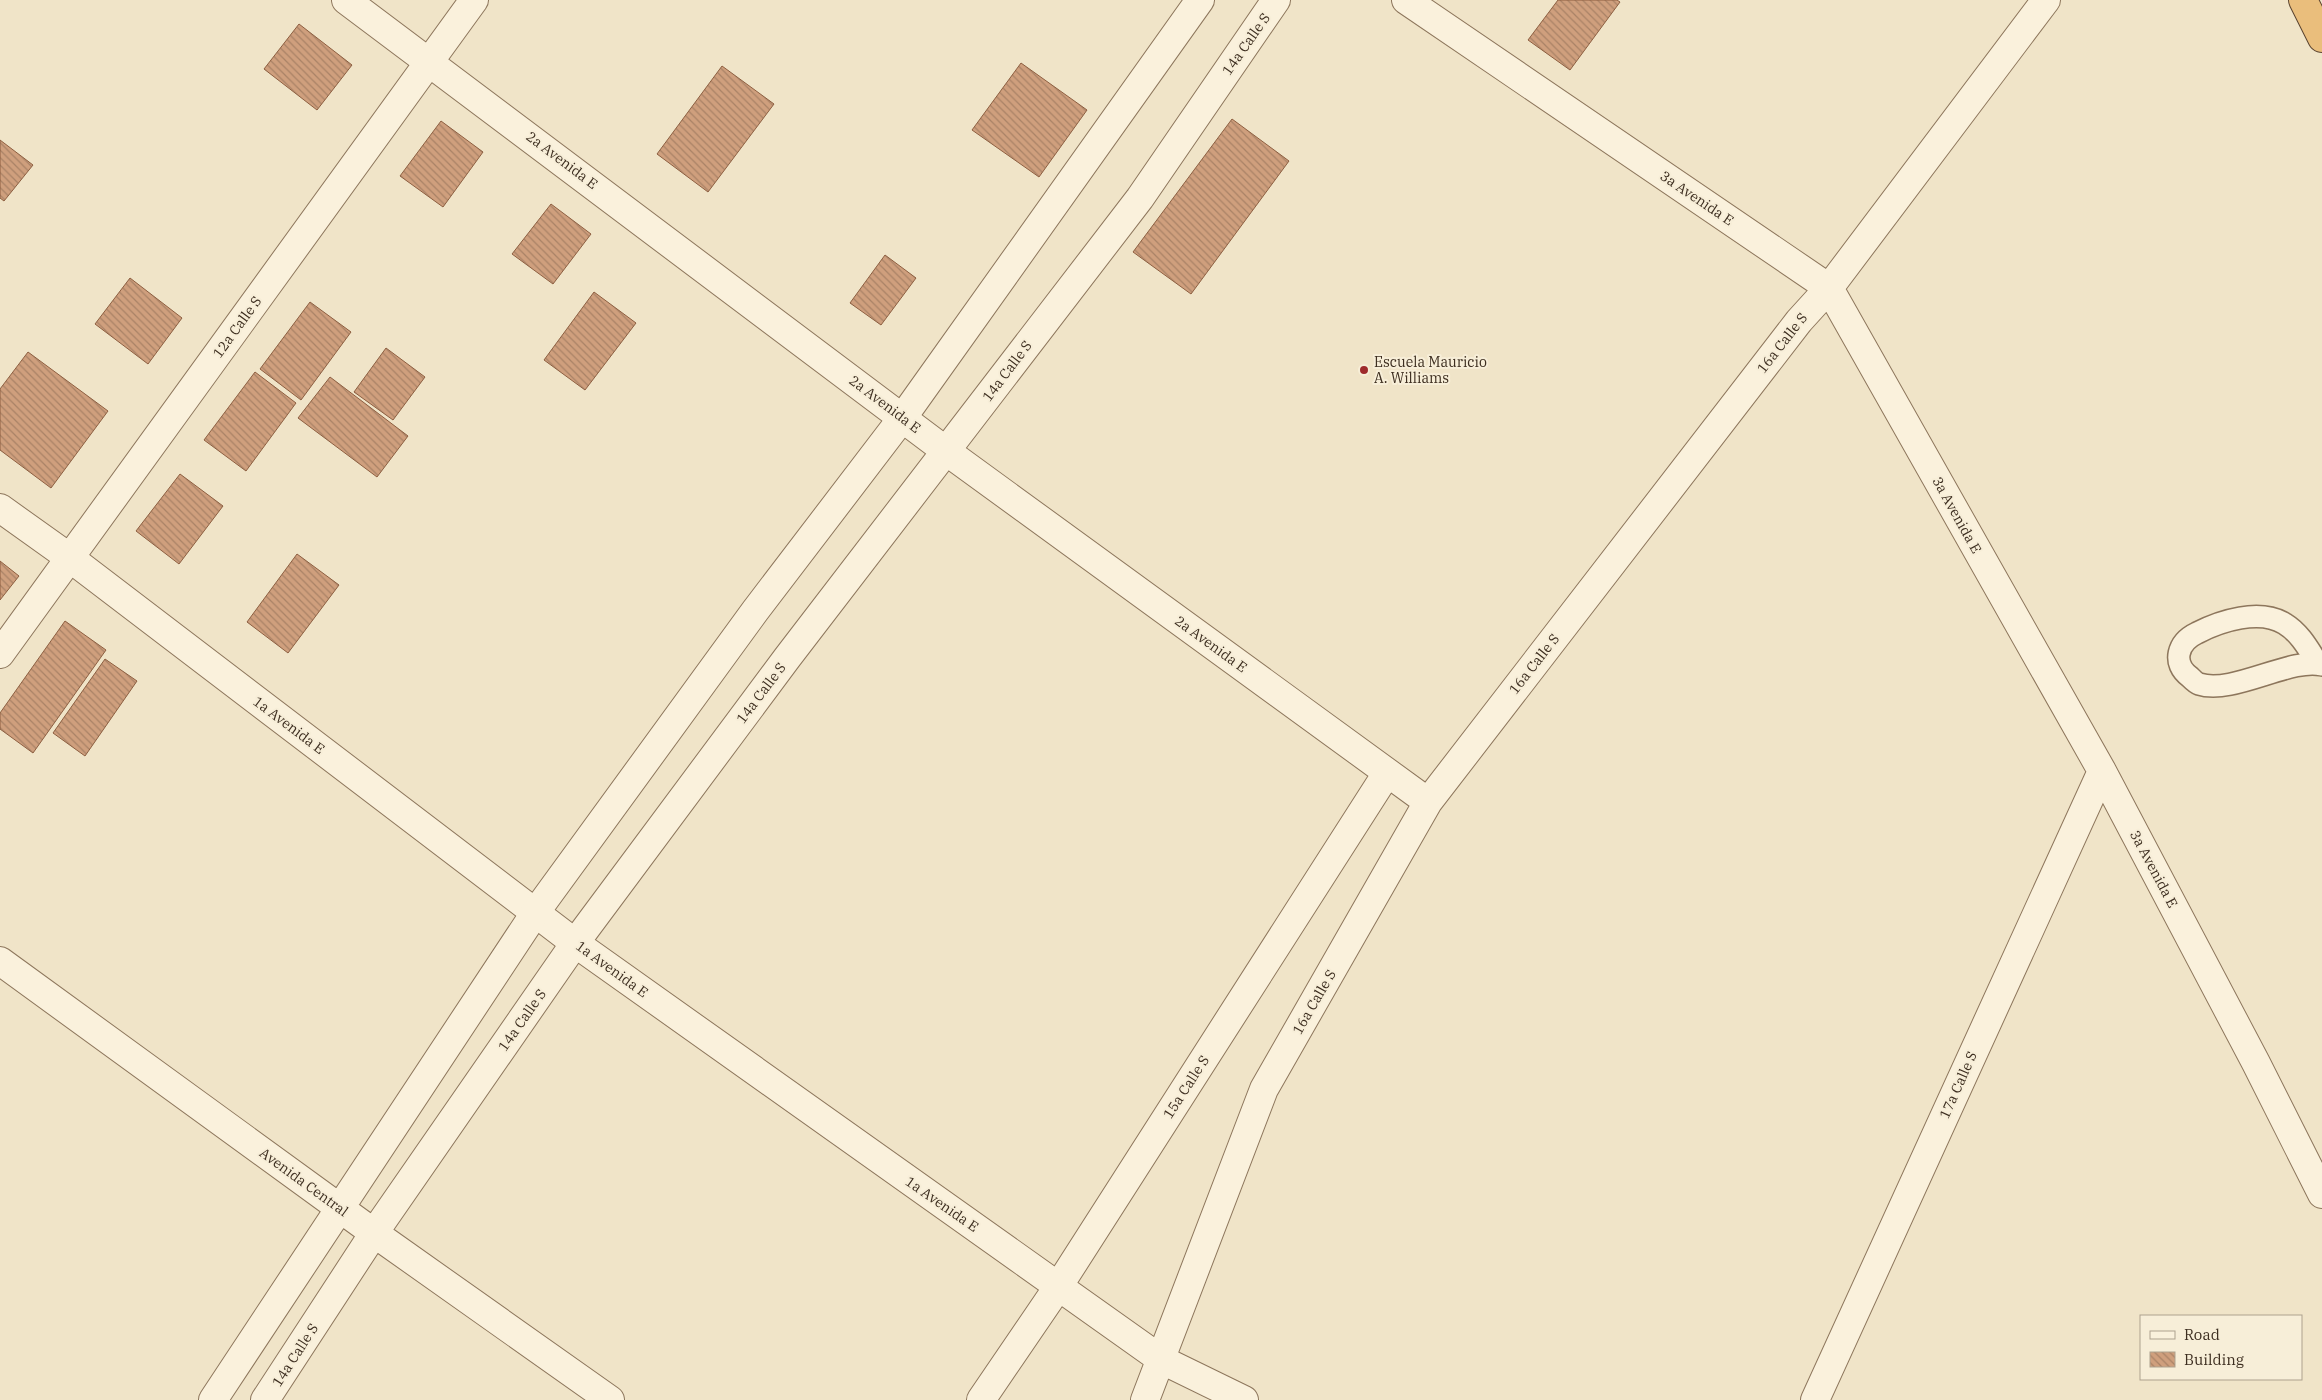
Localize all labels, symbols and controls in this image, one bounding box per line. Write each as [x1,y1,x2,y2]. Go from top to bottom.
street label: 14a Calle S [1218,9,1274,79]
street label: 2a Avenida E [523,127,601,193]
street label: 3a Avenida E [1657,167,1737,229]
street label: 12a Calle S [209,293,265,361]
street label: 16a Calle S [1753,309,1811,377]
street label: 14a Calle S [978,337,1036,405]
place label: Escuela Mauricio A. Williams [1374,353,1487,387]
marker: Escuela Mauricio A. Williams [1358,364,1370,376]
street label: 2a Avenida E [846,371,924,437]
street label: 3a Avenida E [1928,473,1986,557]
street label: 2a Avenida E [1171,612,1251,676]
street label: 16a Calle S [1505,630,1563,698]
street label: 14a Calle S [732,659,790,727]
street label: 1a Avenida E [250,692,328,758]
street label: 3a Avenida E [2126,827,2182,911]
street label: 1a Avenida E [572,937,652,1001]
street label: 16a Calle S [1288,966,1340,1038]
street label: 14a Calle S [494,985,550,1055]
street label: 17a Calle S [1935,1049,1981,1121]
street label: 15a Calle S [1159,1052,1213,1122]
street label: Avenida Central [256,1144,352,1220]
street label: 1a Avenida E [902,1172,982,1236]
legend [2140,1315,2302,1380]
street label: 14a Calle S [268,1320,322,1390]
text: Road [2184,1325,2220,1344]
text: Building [2184,1350,2244,1369]

